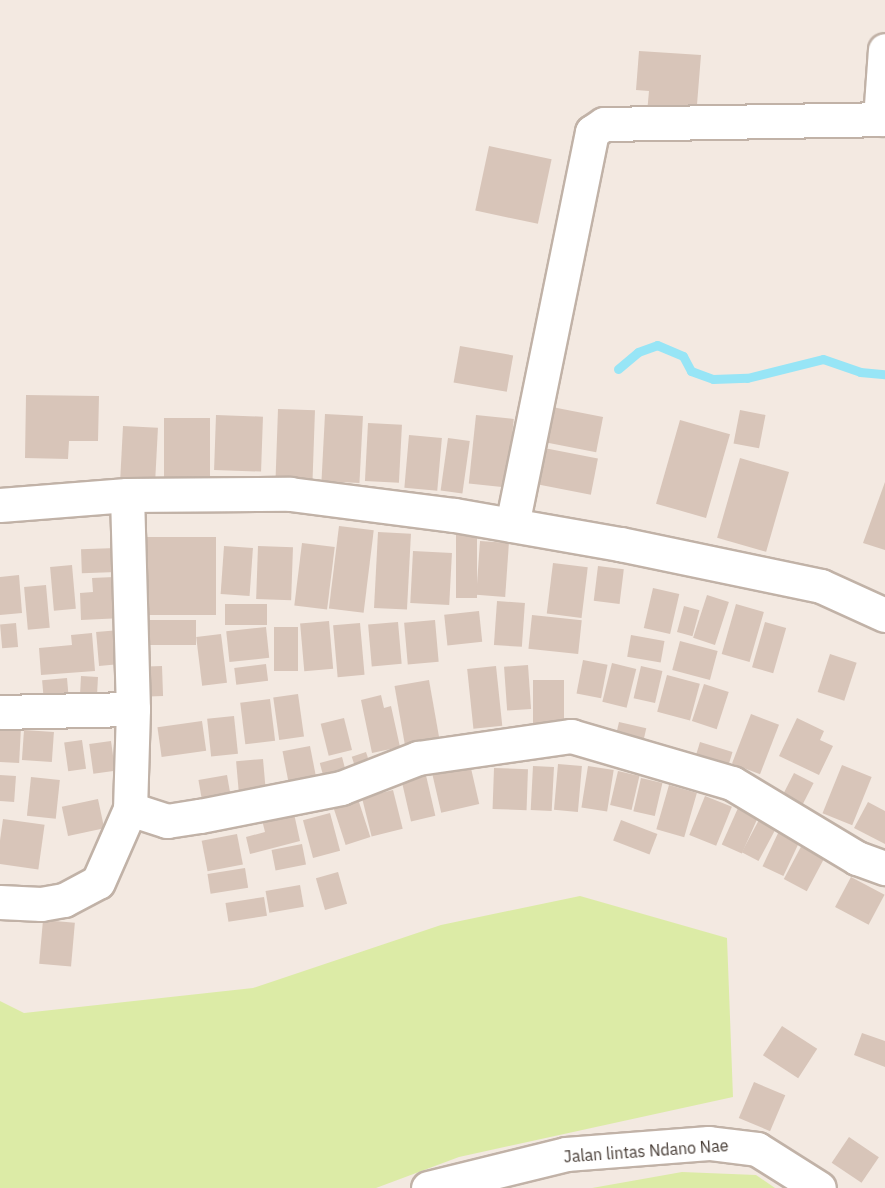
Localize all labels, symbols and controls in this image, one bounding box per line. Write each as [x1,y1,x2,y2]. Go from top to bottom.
street label: Jalan lintas Ndano Nae [563,1136,729,1166]

